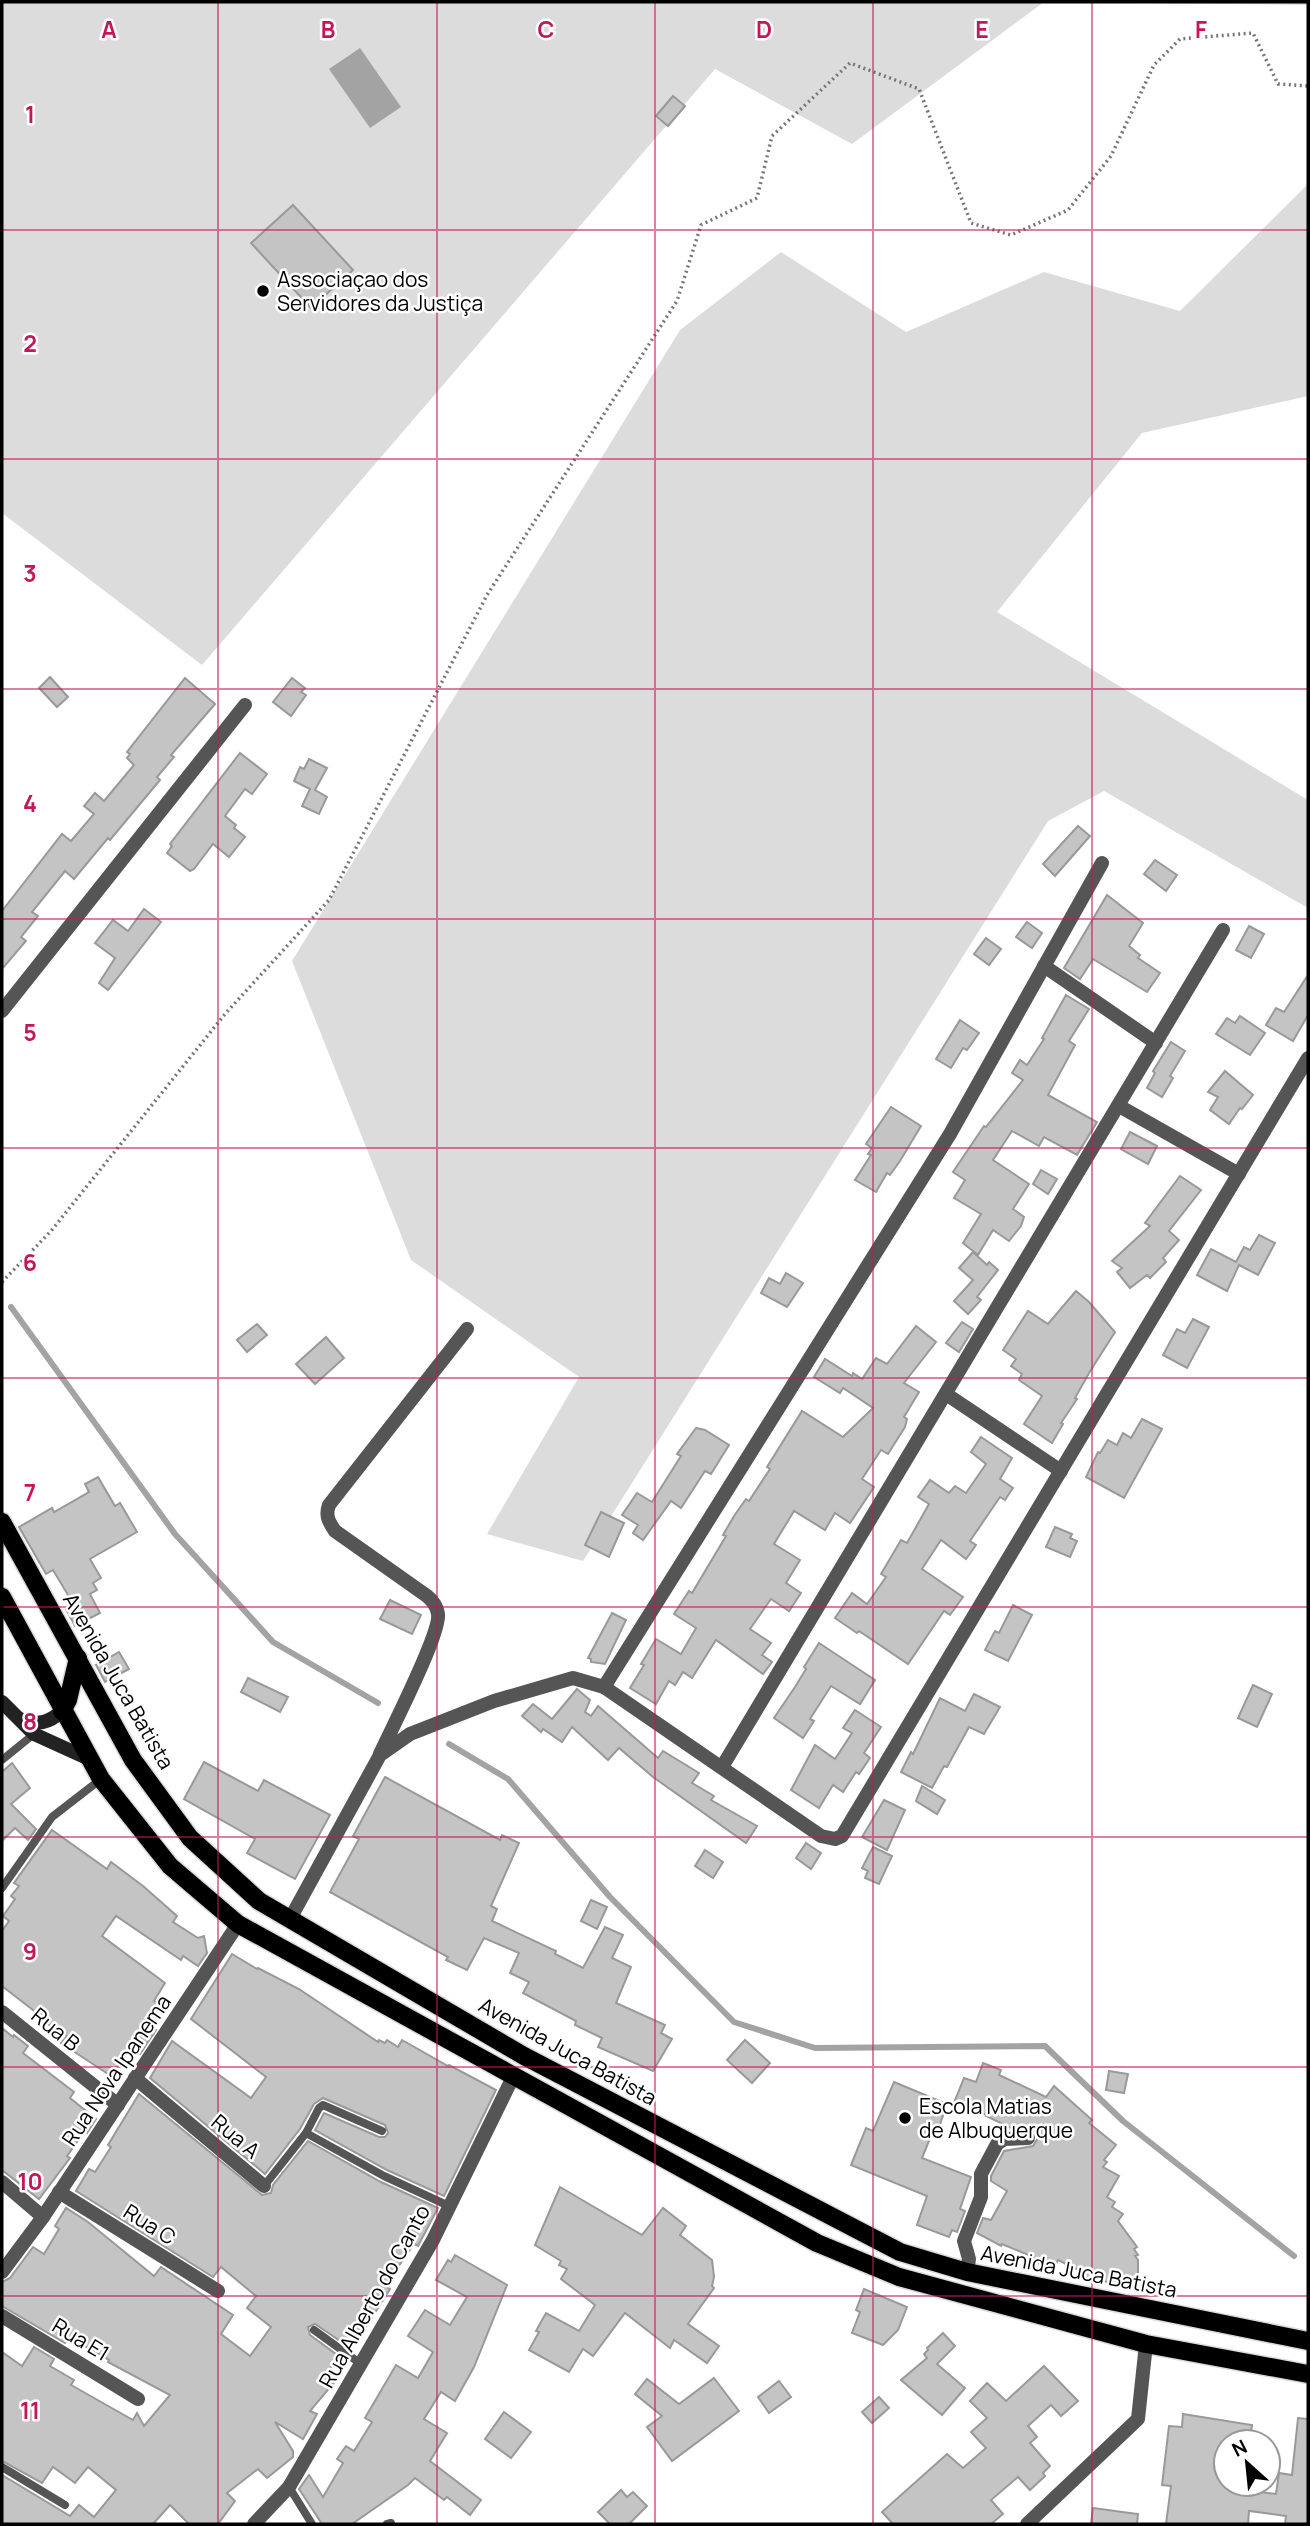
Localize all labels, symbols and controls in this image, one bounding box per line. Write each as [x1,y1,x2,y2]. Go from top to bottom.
text: A [101,13,117,45]
text: B [321,13,335,45]
text: C [538,13,555,45]
text: D [756,13,772,45]
text: E [975,13,989,45]
text: F [1195,13,1207,45]
text: 1 [25,98,35,130]
place label: Associaçao dos Servidores da Justiça [277,265,483,317]
marker: Associaçao dos Servidores da Justiça [255,283,271,299]
text: 2 [23,327,37,359]
text: 3 [23,557,37,589]
text: 4 [23,787,37,819]
text: 5 [23,1016,37,1048]
text: 6 [23,1246,37,1278]
text: 7 [24,1476,36,1508]
street label: Avenida Juca Batista [57,1588,181,1774]
text: 8 [23,1705,37,1737]
text: 9 [23,1935,37,1967]
street label: Rua Nova Ipanema [55,1989,177,2151]
street label: Avenida Juca Batista [474,1991,662,2111]
street label: Rua B [26,2001,86,2057]
place label: Escola Matias de Albuquerque [919,2092,1073,2144]
street label: Rua A [206,2108,266,2164]
marker: Escola Matias de Albuquerque [897,2110,913,2126]
text: 10 [17,2165,43,2197]
street label: Rua C [119,2197,181,2251]
street label: Rua Alberto do Canto [312,2199,436,2393]
street label: Avenida Juca Batista [979,2238,1179,2304]
street label: Rua E1 [47,2311,115,2367]
text: 11 [20,2394,40,2426]
north arrow [1212,2428,1282,2498]
text: N [1227,2433,1251,2463]

